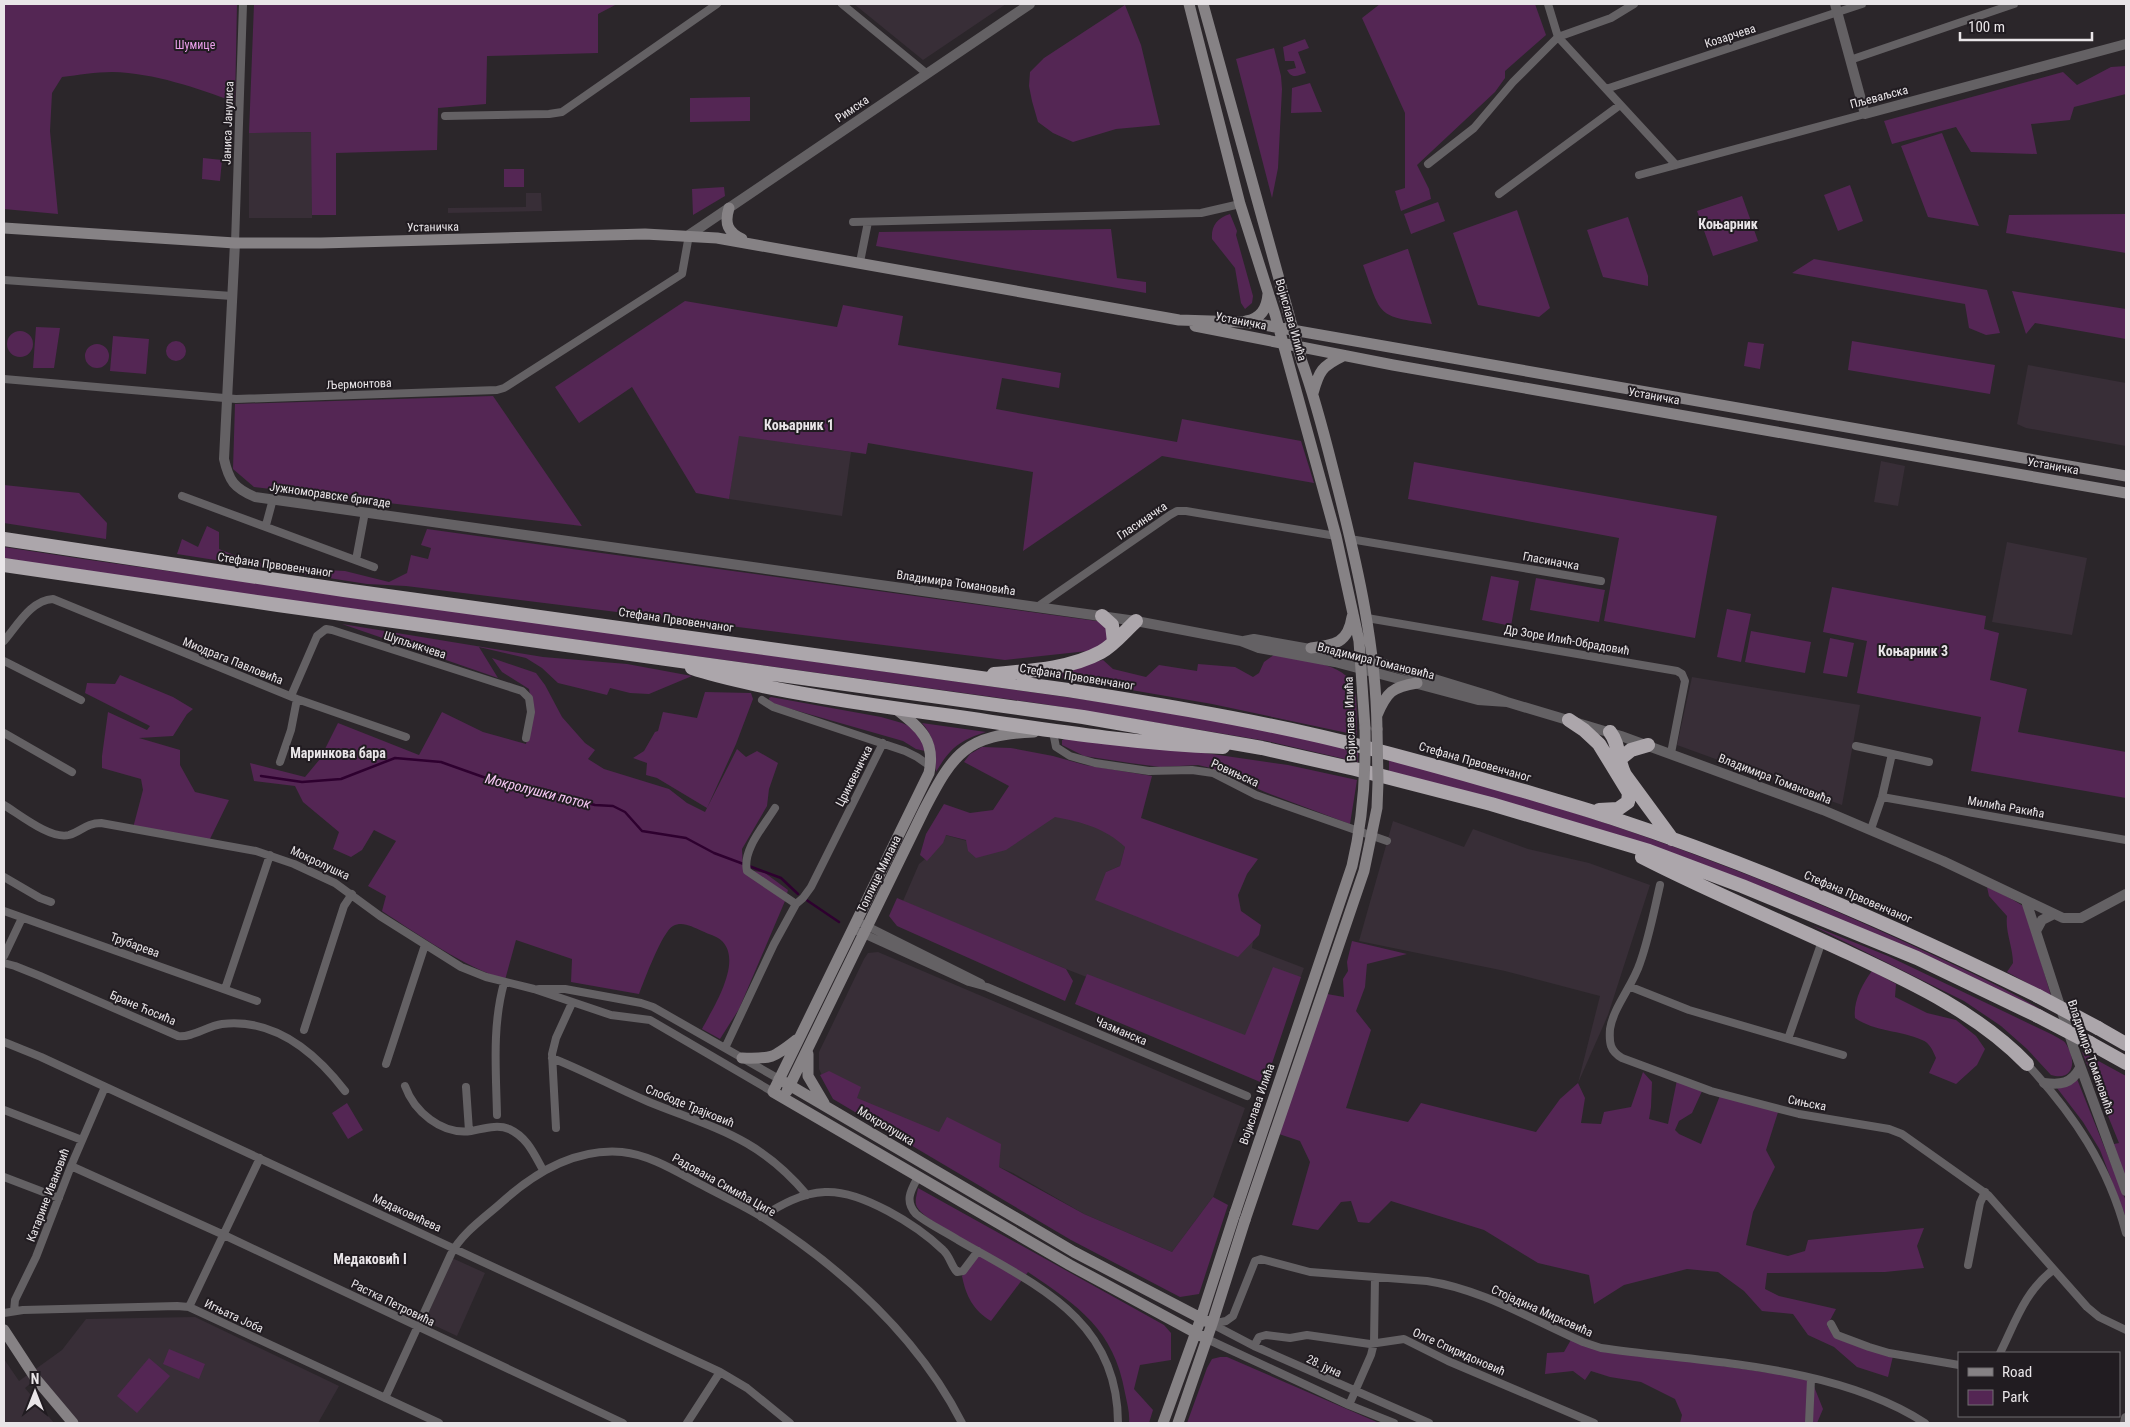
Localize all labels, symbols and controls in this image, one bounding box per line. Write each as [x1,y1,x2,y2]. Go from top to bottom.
scale bar [1960,10,2092,42]
text: 100 m [1968,18,2005,36]
street label: Козарчева [1703,21,1758,51]
park label: Шумице [175,38,216,52]
street label: Јаниса Јанулиса [220,81,236,165]
street label: Пљеваљска [1848,82,1910,111]
street label: Римска [833,93,872,125]
district label: Коњарник [1698,216,1758,232]
street label: Устаничка [407,220,459,234]
street label: Војислава Илића [1273,277,1309,363]
street label: Устаничка [1214,309,1268,333]
street label: Љермонтова [326,376,392,392]
street label: Устаничка [1627,385,1681,407]
district label: Коњарник 1 [764,417,834,433]
street label: Устаничка [2026,455,2080,477]
street label: Јужноморавске бригаде [269,480,392,510]
street label: Гласиначка [1114,499,1170,543]
street label: Гласиначка [1522,549,1581,573]
street label: Стефана Првовенчаног [216,550,334,580]
street label: Владимира Томановића [896,568,1017,598]
street label: Стефана Првовенчаног [617,605,735,635]
street label: Др Зоре Илић-Обрадовић [1503,622,1631,658]
street label: Шупљикчева [382,628,448,662]
street label: Миодрага Павловића [181,634,286,688]
street label: Владимира Томановића [1316,640,1436,682]
district label: Коњарник 3 [1878,643,1948,659]
street label: Стефана Првовенчаног [1018,661,1136,693]
street label: Војислава Илића [1342,676,1358,762]
street label: Стефана Првовенчаног [1417,739,1533,785]
street label: Цриквеничка [833,743,875,809]
district label: Маринкова бара [290,745,386,761]
street label: Владимира Томановића [1716,751,1834,807]
street label: Ровињска [1209,756,1261,790]
water label: Мокролушки поток [484,770,593,812]
street label: Милића Ракића [1966,793,2046,821]
street label: Топлице Милана [854,833,904,915]
street label: Мокролушка [288,843,352,883]
street label: Стефана Првовенчаног [1802,868,1915,926]
street label: Трубарева [108,930,162,960]
street label: Бране Ћосића [108,988,178,1028]
street label: Владимира Томановића [2065,998,2117,1116]
street label: Чазманска [1093,1014,1149,1048]
street label: Војислава Илића [1237,1061,1278,1146]
street label: Слободе Трајковић [643,1082,737,1130]
street label: Сињска [1787,1092,1828,1114]
street label: Мокролушка [855,1104,917,1149]
street label: Катарине Ивановић [24,1146,72,1244]
street label: Радована Симића Циге [670,1151,779,1219]
street label: Медаковићева [370,1191,444,1235]
district label: Медаковић I [333,1251,407,1267]
street label: Растка Петровића [349,1277,437,1329]
street label: Стојадина Мирковића [1489,1282,1595,1340]
street label: Игњата Јоба [202,1296,266,1336]
street label: Олге Спиридоновић [1411,1325,1507,1379]
street label: 28. јуна [1304,1352,1344,1380]
legend [1958,1352,2120,1417]
text: Road [2002,1363,2032,1381]
north arrow [10,1367,60,1417]
text: N [31,1371,39,1387]
text: Park [2002,1388,2029,1406]

